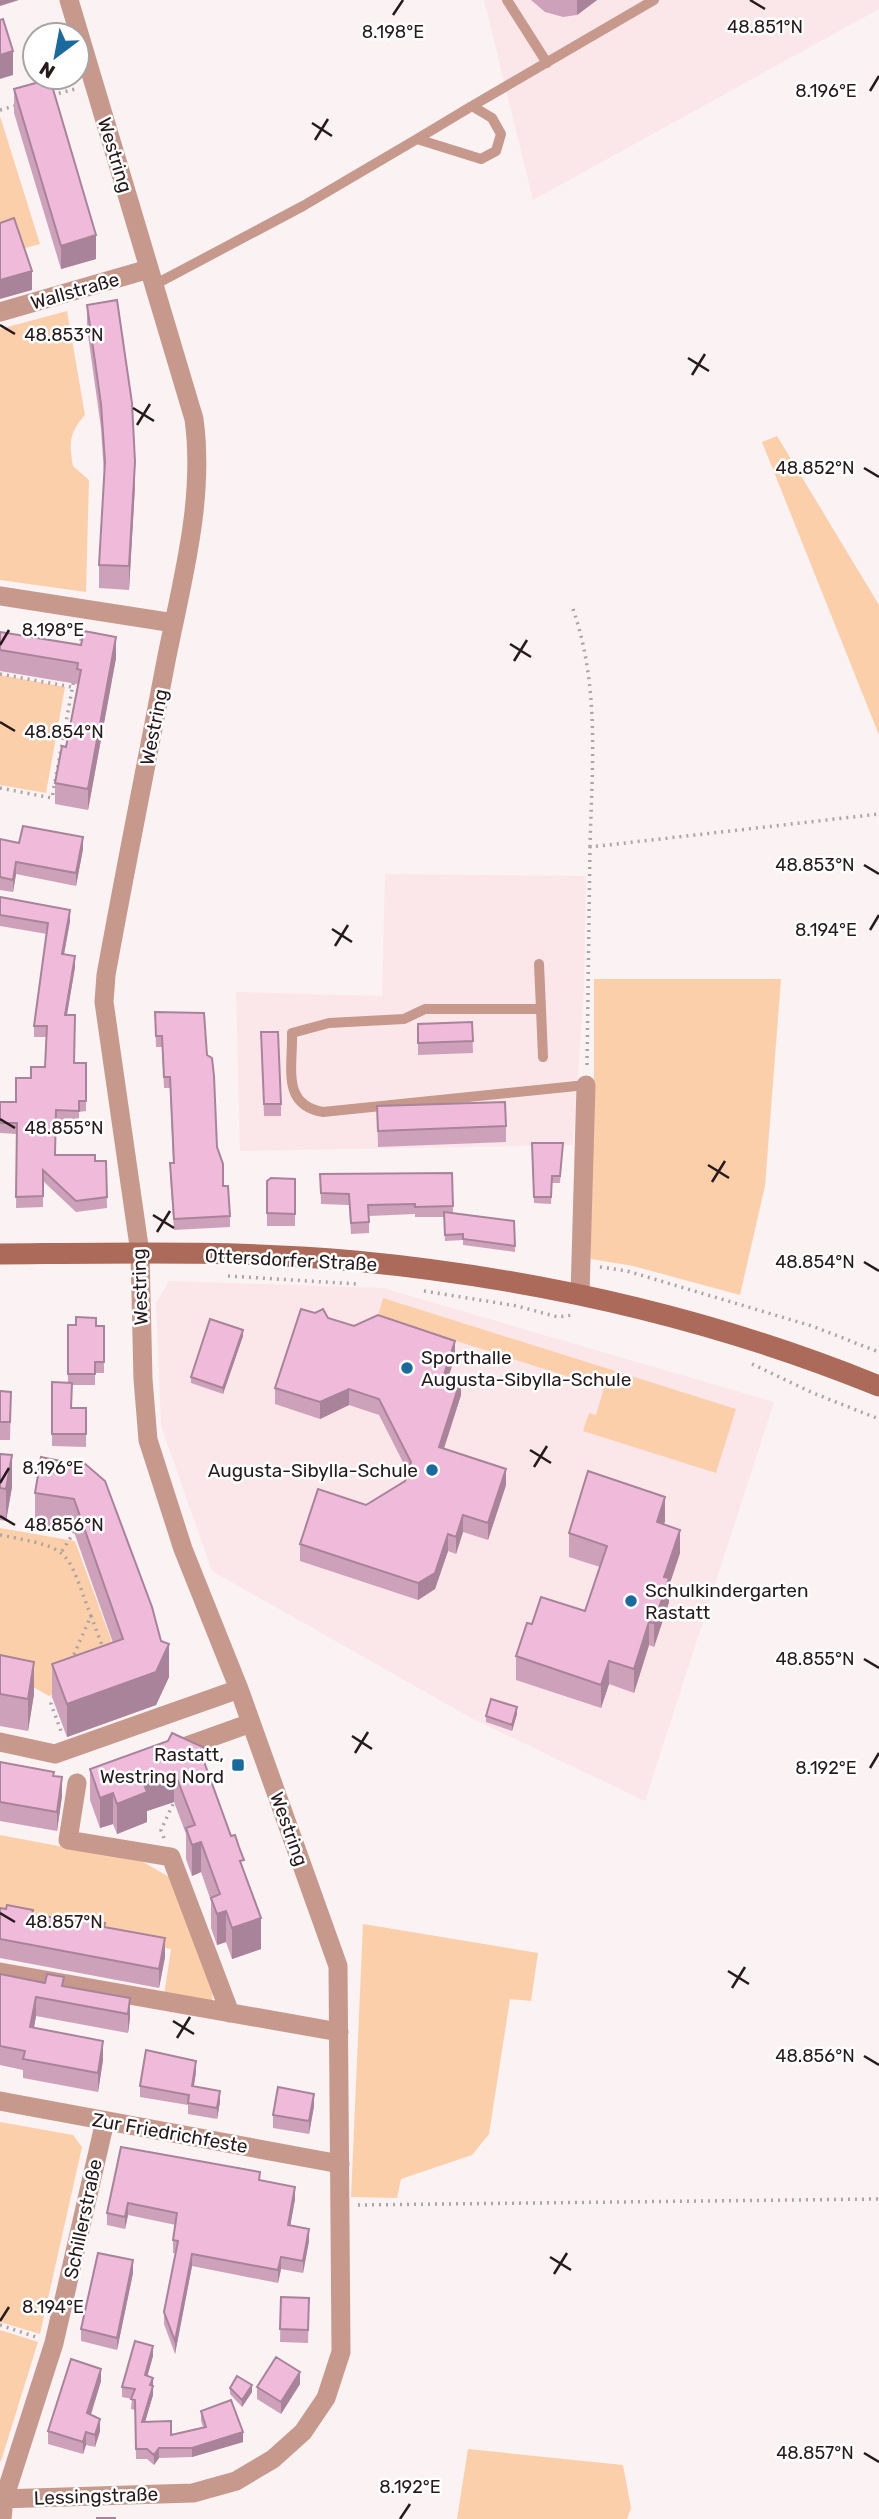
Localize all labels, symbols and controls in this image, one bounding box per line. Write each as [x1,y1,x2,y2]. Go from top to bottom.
text: 48.851°N [727,16,803,38]
north arrow [21,21,91,91]
text: 8.198°E [362,21,424,43]
text: N [35,57,59,83]
text: 8.196°E [795,80,857,102]
street label: Westring [93,115,137,195]
street label: Wallstraße [28,267,122,315]
text: 48.853°N [24,324,104,346]
text: 48.852°N [775,457,855,479]
text: 8.198°E [22,619,84,641]
street label: Westring [135,687,173,767]
text: 48.854°N [24,721,104,743]
text: 48.853°N [775,854,855,876]
text: 8.194°E [795,919,857,941]
text: 48.855°N [24,1117,104,1139]
street label: Ottersdorfer Straße [204,1244,378,1276]
street label: Westring [127,1248,153,1326]
text: 48.854°N [775,1251,855,1273]
place label: Sporthalle Augusta-Sibylla-Schule [421,1346,631,1391]
marker: Sporthalle Augusta-Sibylla-Schule [399,1360,415,1376]
text: 8.196°E [22,1457,84,1479]
place label: Augusta-Sibylla-Schule [208,1459,418,1482]
marker: Augusta-Sibylla-Schule [424,1462,440,1478]
text: 48.856°N [24,1514,104,1536]
place label: Schulkindergarten Rastatt [645,1579,808,1624]
marker: Schulkindergarten Rastatt [623,1593,639,1609]
text: 48.855°N [775,1648,855,1670]
place label: Rastatt, Westring Nord [100,1743,224,1788]
marker: Rastatt, Westring Nord [230,1757,246,1773]
text: 8.192°E [795,1757,857,1779]
street label: Westring [265,1789,313,1869]
text: 48.857°N [25,1911,103,1933]
text: 48.856°N [775,2045,855,2067]
street label: Zur Friedrichfeste [90,2108,250,2158]
street label: Schillerstraße [59,2157,107,2281]
text: 8.194°E [22,2296,84,2318]
text: 48.857°N [776,2442,854,2464]
text: 8.192°E [379,2476,441,2498]
street label: Lessingstraße [33,2482,159,2510]

